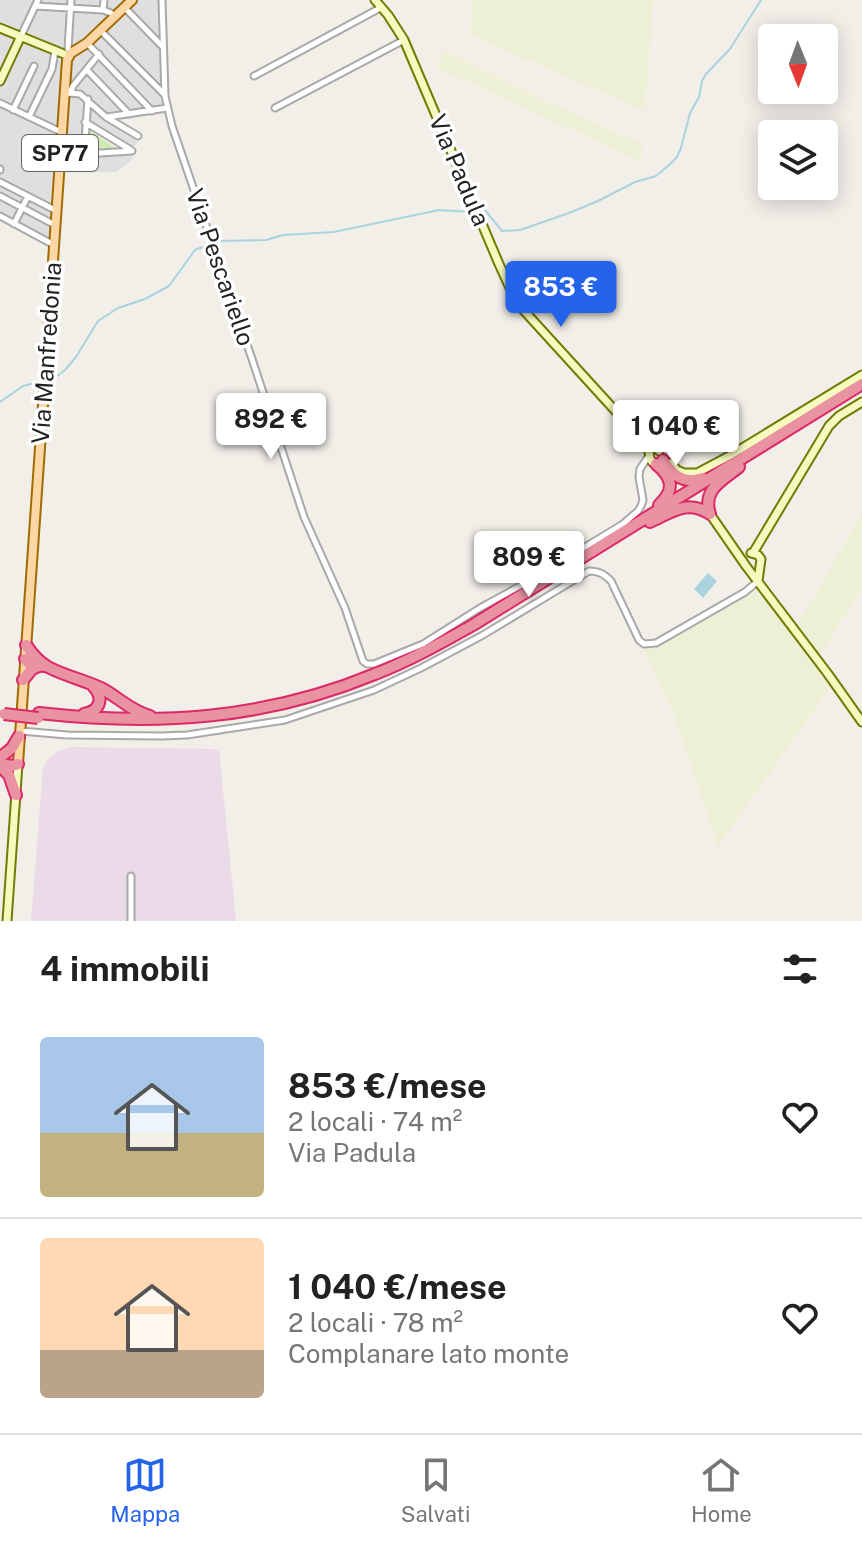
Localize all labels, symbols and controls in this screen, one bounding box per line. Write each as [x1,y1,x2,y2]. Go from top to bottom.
north arrow [758,24,838,104]
map controls [758,24,838,200]
street label: Via Padula [424,110,496,230]
button: layers [758,120,838,200]
road number: SP77 [22,135,98,171]
street label: Via Pescariello [181,185,261,349]
street label: Via Manfredonia [26,261,66,445]
pin: 853 € [505,261,617,329]
text: 853 € [523,271,599,302]
pin: 892 € [215,393,327,461]
pin: 1 040 € [602,400,750,468]
text: 892 € [234,403,308,434]
text: 1 040 € [631,410,721,441]
pin: 809 € [473,531,585,599]
text: 809 € [492,541,566,572]
icon: filters [778,947,822,991]
text: 4 immobili [40,949,210,989]
text: 853 €/mese [288,1066,487,1106]
icon: home [104,1069,200,1165]
icon: heart [778,1095,822,1139]
text: 2 locali · 74 m² [288,1106,462,1137]
text: Via Padula [288,1137,416,1168]
text: 1 040 €/mese [288,1267,507,1307]
icon: home [104,1270,200,1366]
icon: heart [778,1296,822,1340]
text: 2 locali · 78 m² [288,1307,463,1338]
text: Complanare lato monte [288,1338,569,1369]
tab: Mappa [110,1453,180,1527]
tab: Salvati [401,1453,470,1527]
tab: Home [691,1453,752,1527]

